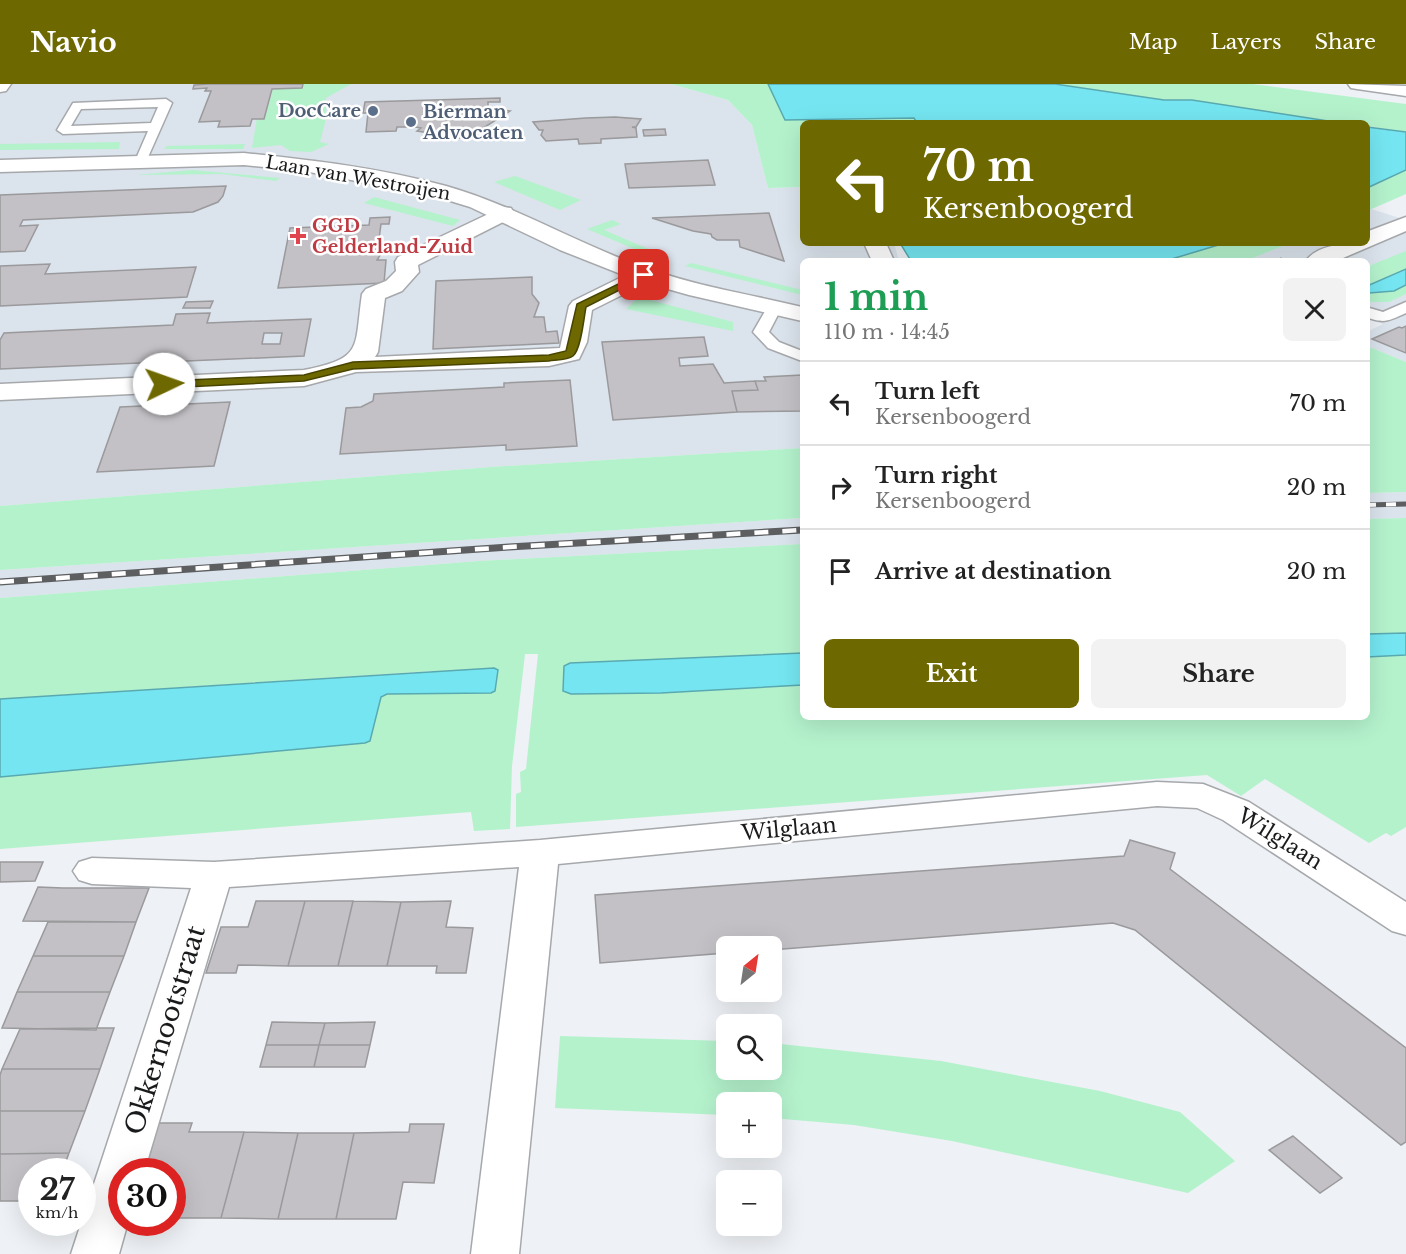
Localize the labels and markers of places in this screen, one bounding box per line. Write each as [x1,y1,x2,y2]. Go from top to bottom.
place label: DocCare [278,100,361,122]
place label: Bierman Advocaten [422,101,523,144]
marker: DocCare [366,104,380,118]
marker: Bierman Advocaten [404,115,418,129]
place label: GGD Gelderland-Zuid [312,215,473,258]
marker: GGD Gelderland-Zuid [289,227,307,245]
pin [618,249,669,300]

